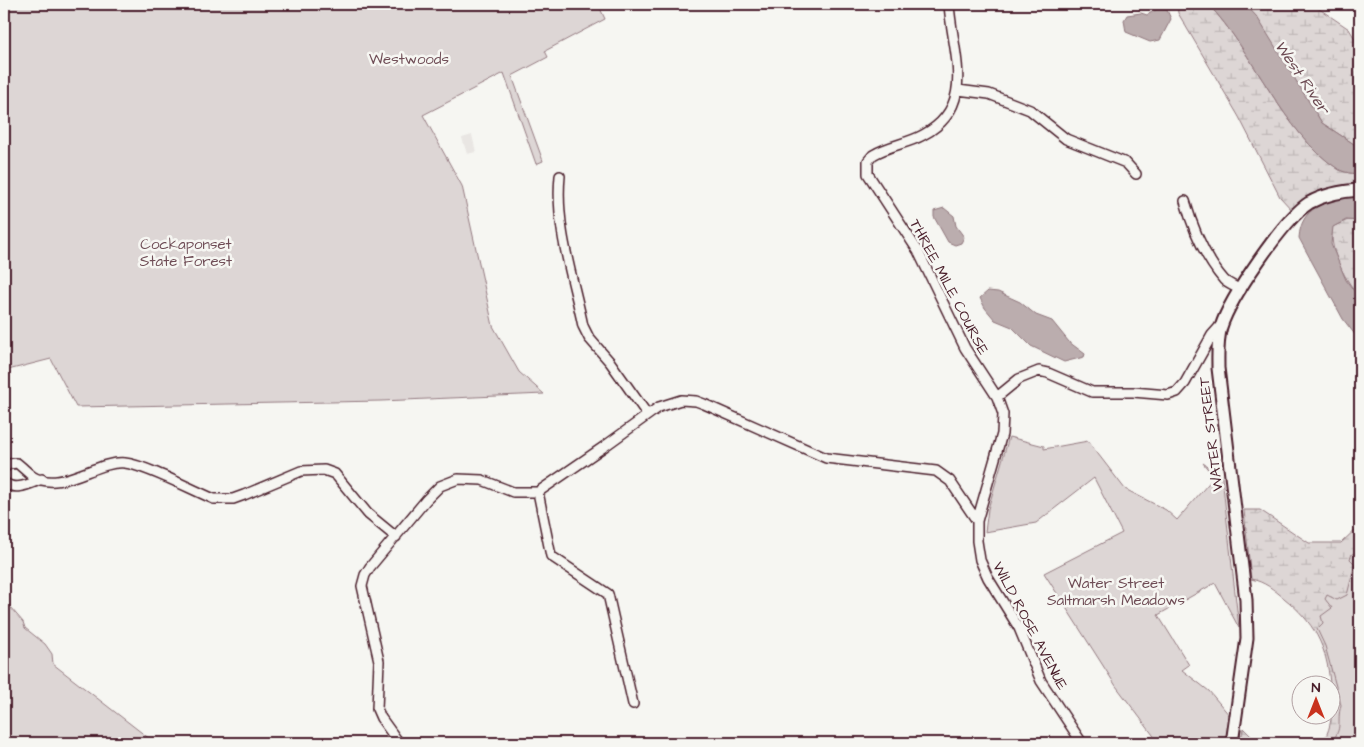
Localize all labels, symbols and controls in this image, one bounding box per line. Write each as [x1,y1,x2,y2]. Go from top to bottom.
water label: West River [1269,36,1336,120]
park label: Westwoods [369,49,449,70]
street label: THREE MILE COURSE [904,215,994,359]
park label: Cockaponset State Forest [140,234,232,272]
street label: WATER STREET [1193,375,1228,493]
street label: WILD ROSE AVENUE [987,558,1073,694]
park label: Water Street Saltmarsh Meadows [1047,573,1186,611]
north arrow [1292,674,1342,724]
text: N [1312,678,1321,698]

